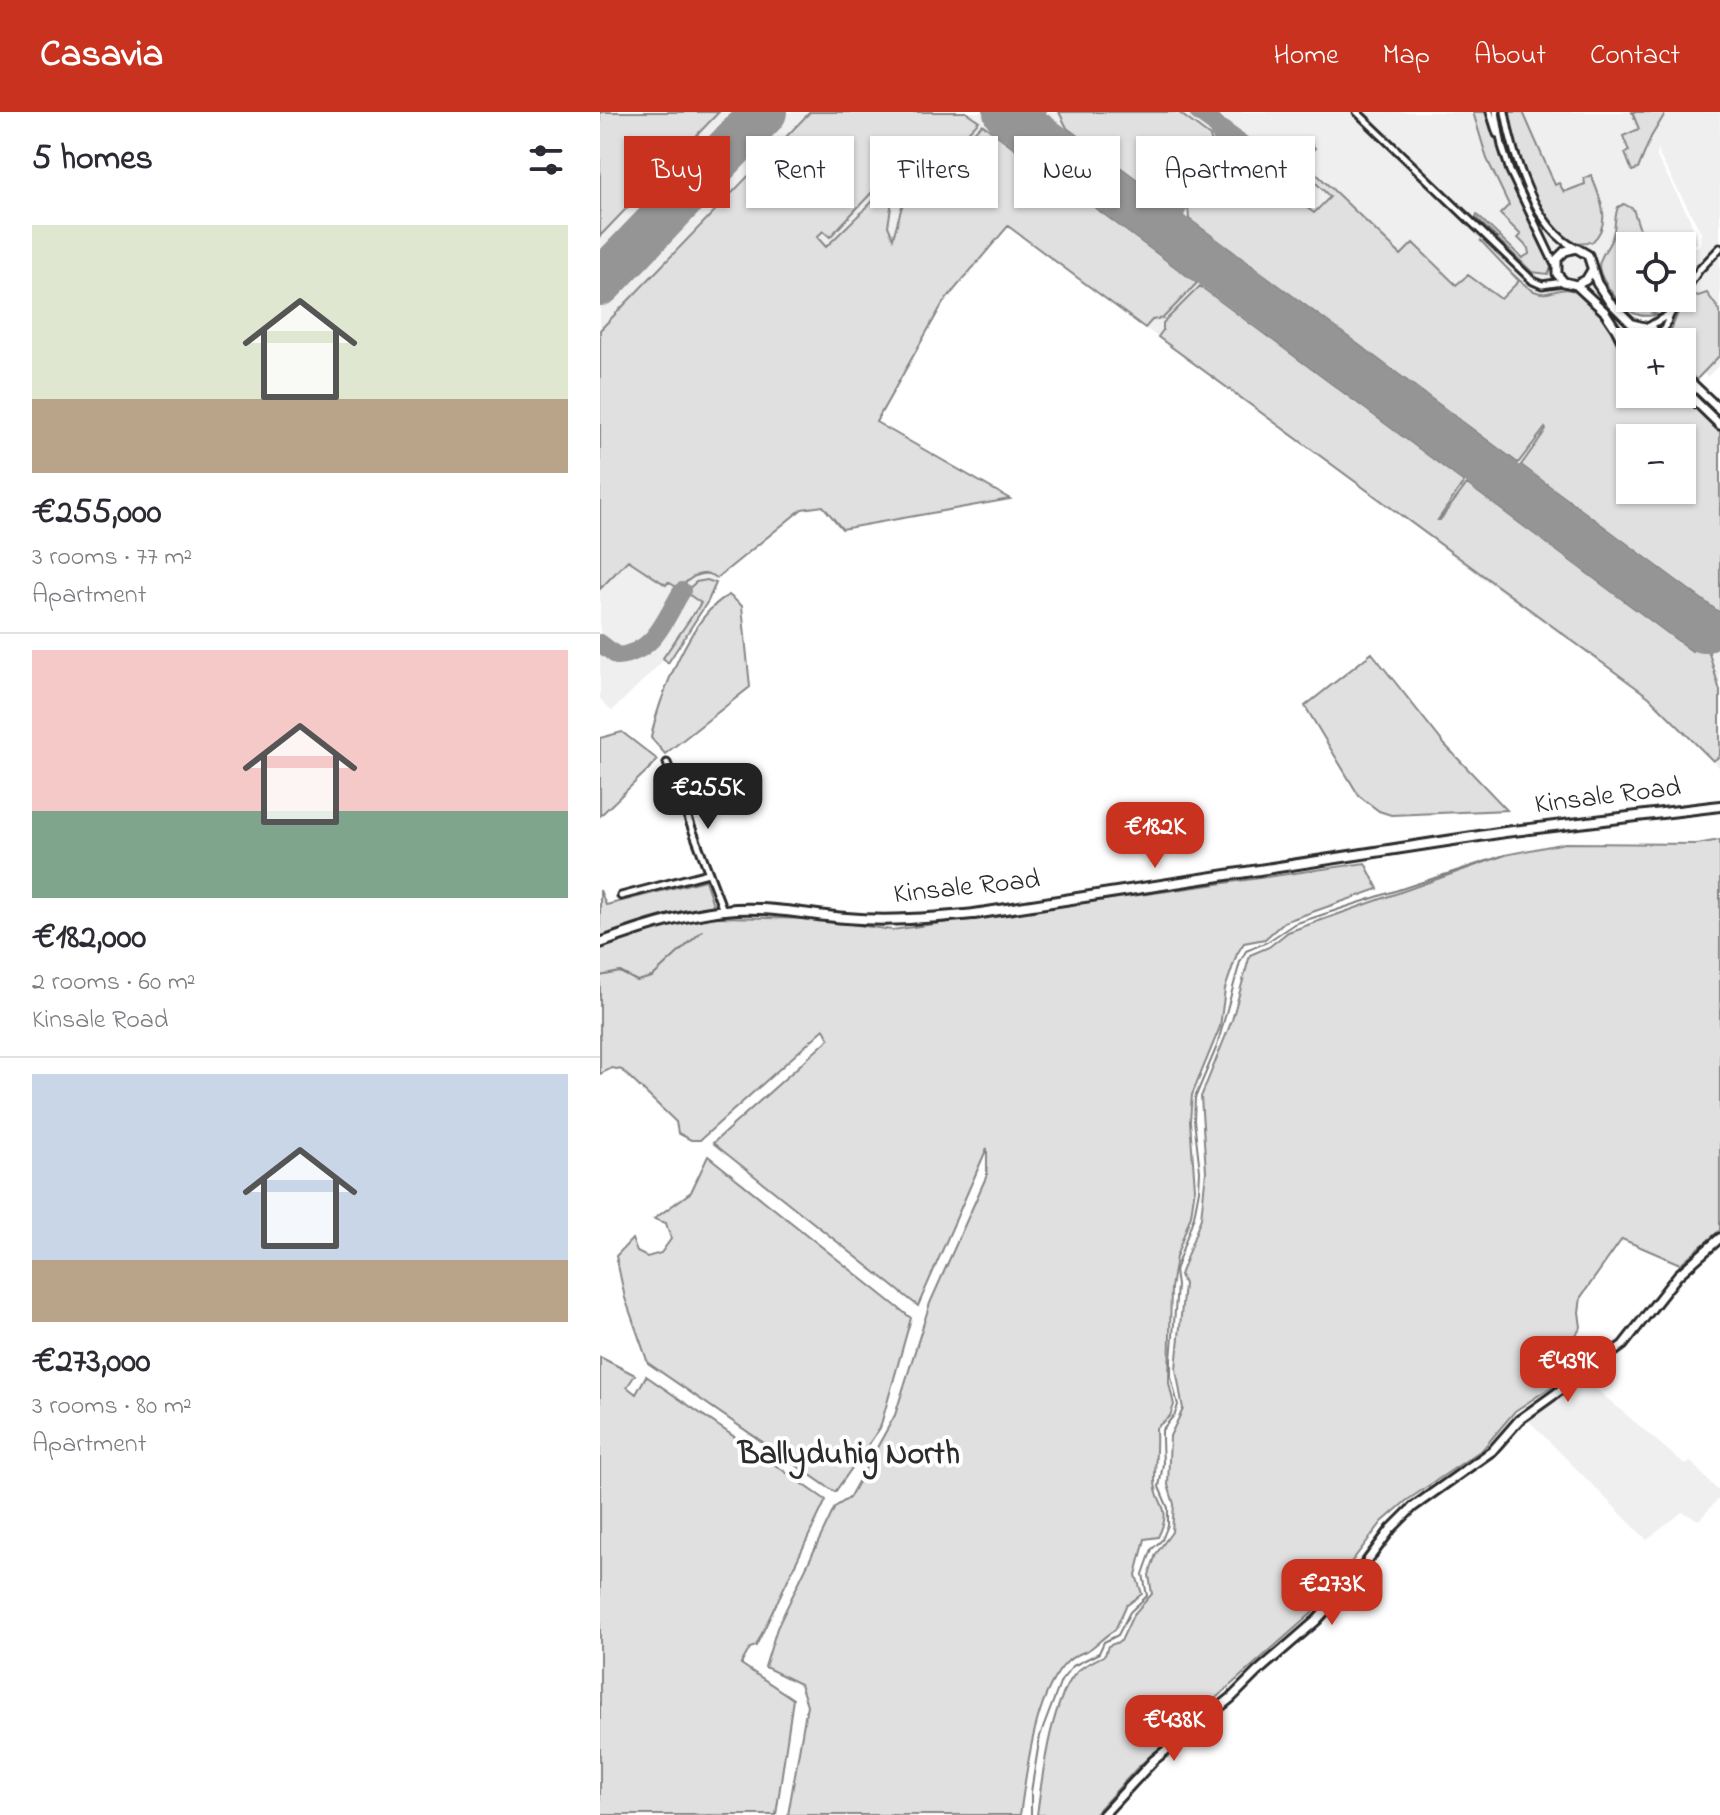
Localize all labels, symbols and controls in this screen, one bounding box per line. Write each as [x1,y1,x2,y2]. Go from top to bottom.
text: Casavia [40,28,163,84]
text: Home [1273,36,1339,77]
text: Map [1383,36,1430,77]
text: About [1474,36,1546,77]
text: Contact [1590,36,1680,77]
text: 5 homes [32,135,153,185]
chip: Buy [624,136,730,208]
chip: Rent [746,136,854,208]
chip: Filters [870,136,998,208]
chip: New [1014,136,1120,208]
chip: Apartment [1136,136,1315,208]
icon: filters [524,138,568,182]
map controls [1616,232,1696,504]
button: locate [1616,232,1696,312]
icon: home [228,277,372,421]
button: + [1616,328,1696,408]
button: − [1616,424,1696,504]
text: €255,000 [32,489,161,539]
text: 3 rooms · 77 m² [32,539,192,577]
text: Apartment [32,577,146,615]
icon: home [228,702,372,846]
pin: €255K [652,763,764,831]
street label: Kinsale Road [1533,768,1684,826]
text: €255K [671,770,745,808]
pin: €182K [1099,802,1211,870]
text: €182K [1124,809,1186,847]
street label: Kinsale Road [892,860,1042,916]
text: €182,000 [32,914,146,964]
text: 2 rooms · 60 m² [32,964,196,1002]
text: Kinsale Road [32,1002,168,1040]
icon: home [228,1126,372,1270]
pin: €439K [1512,1336,1624,1404]
text: €273,000 [32,1338,151,1388]
text: €439K [1538,1343,1598,1381]
text: 3 rooms · 80 m² [32,1388,192,1426]
text: Apartment [32,1426,146,1464]
district label: Ballyduhig North [736,1432,960,1480]
pin: €273K [1276,1559,1388,1627]
text: €273K [1299,1566,1365,1604]
pin: €438K [1118,1695,1230,1763]
text: €438K [1143,1702,1205,1740]

